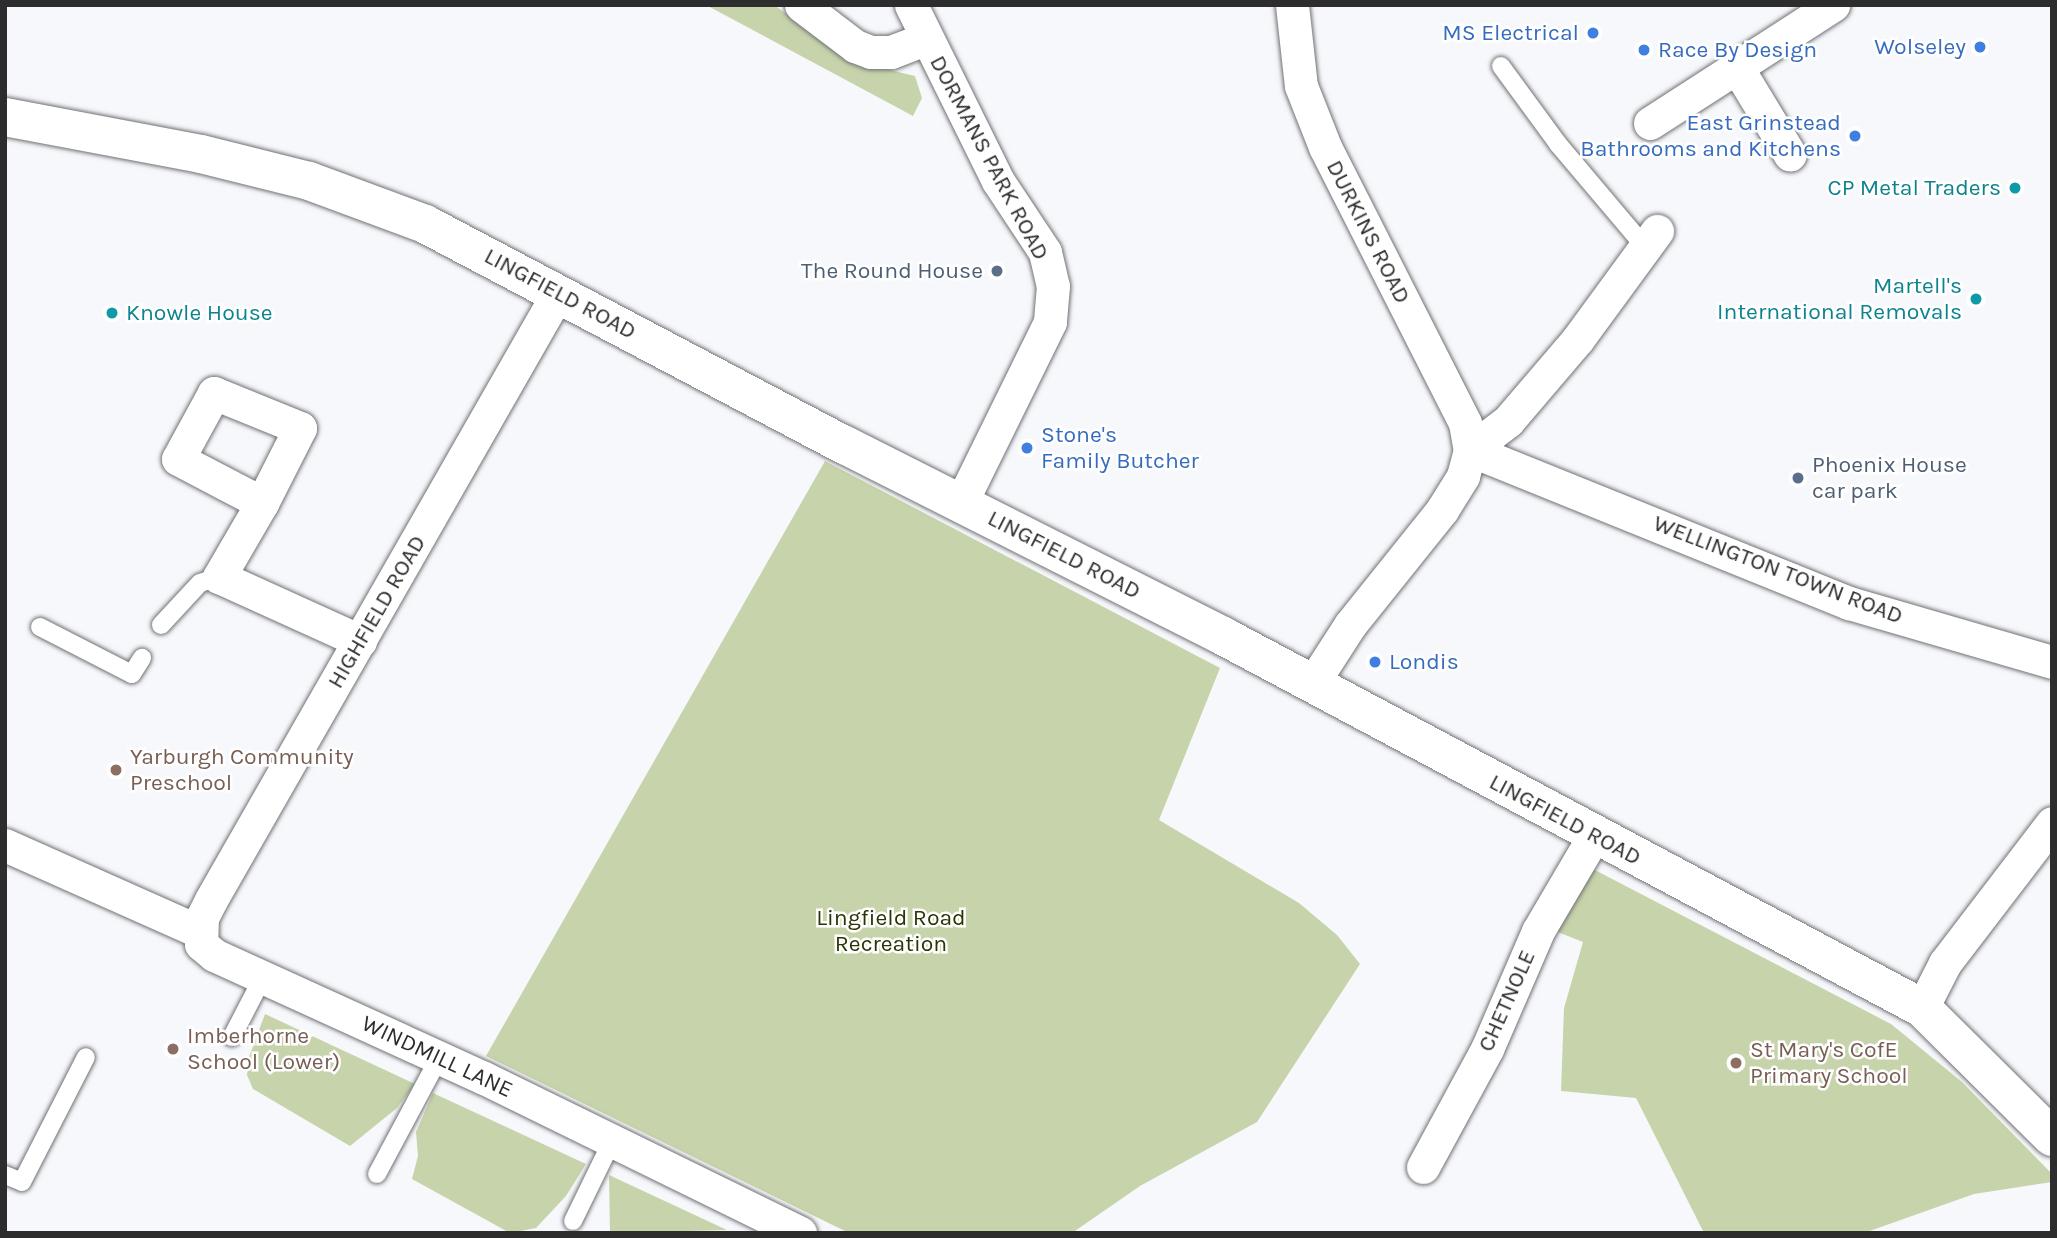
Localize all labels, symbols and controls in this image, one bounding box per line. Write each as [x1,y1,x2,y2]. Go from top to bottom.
place label: MS Electrical [1442,19,1579,47]
marker: MS Electrical [1585,25,1601,41]
place label: Wolseley [1874,33,1966,61]
place label: Race By Design [1658,36,1817,64]
marker: Wolseley [1972,39,1988,55]
marker: Race By Design [1636,42,1652,58]
street label: DORMANS PARK ROAD [923,51,1055,265]
place label: East Grinstead Bathrooms and Kitchens [1580,109,1841,163]
marker: East Grinstead Bathrooms and Kitchens [1847,128,1863,144]
street label: DURKINS ROAD [1320,156,1416,308]
place label: CP Metal Traders [1828,174,2001,202]
marker: CP Metal Traders [2007,180,2023,196]
street label: LINGFIELD ROAD [479,242,641,346]
place label: The Round House [801,257,983,285]
marker: The Round House [989,263,1005,279]
place label: Martell's International Removals [1717,272,1962,326]
marker: Martell's International Removals [1968,291,1984,307]
place label: Knowle House [126,299,273,327]
marker: Knowle House [104,305,120,321]
place label: Stone's Family Butcher [1041,421,1199,475]
marker: Stone's Family Butcher [1019,440,1035,456]
place label: Phoenix House car park [1812,451,1967,505]
marker: Phoenix House car park [1790,470,1806,486]
street label: LINGFIELD ROAD [983,505,1145,605]
street label: WELLINGTON TOWN ROAD [1649,510,1907,630]
street label: HIGHFIELD ROAD [322,531,432,693]
place label: Londis [1389,648,1459,676]
marker: Londis [1367,654,1383,670]
place label: Yarburgh Community Preschool [130,743,354,797]
marker: Yarburgh Community Preschool [108,762,124,778]
street label: LINGFIELD ROAD [1484,768,1646,872]
park label: Lingfield Road Recreation [816,904,966,958]
street label: CHETNOLE [1472,946,1542,1056]
street label: WINDMILL LANE [357,1010,517,1104]
place label: Imberhorne School (Lower) [187,1022,340,1076]
place label: St Mary's CofE Primary School [1750,1036,1908,1090]
marker: Imberhorne School (Lower) [165,1041,181,1057]
marker: St Mary's CofE Primary School [1728,1055,1744,1071]

